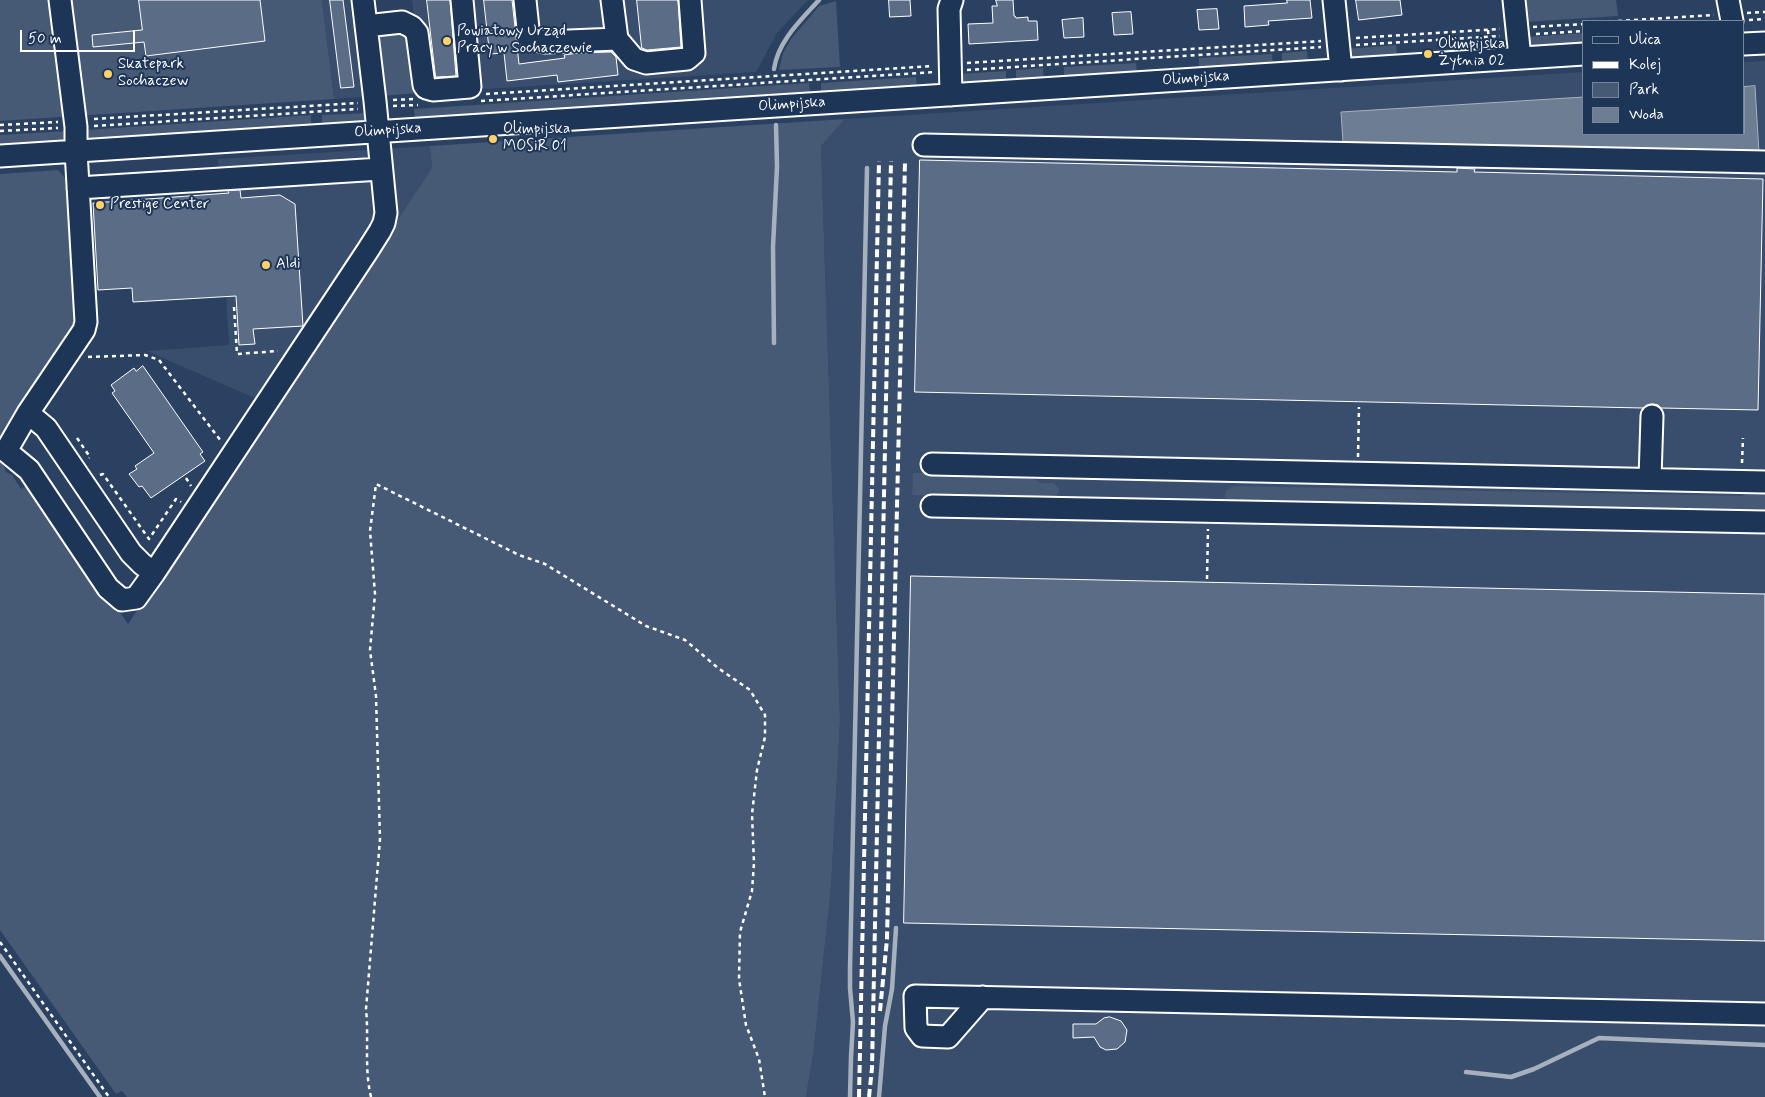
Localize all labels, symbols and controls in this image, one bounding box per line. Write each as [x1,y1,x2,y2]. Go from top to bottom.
scale bar [22,20,138,52]
legend [1582,20,1745,135]
place label: Powiatowy Urząd Pracy w Sochaczewie [457,23,593,58]
text: 50 m [28,29,62,49]
text: Ulica [1629,30,1661,50]
marker: Powiatowy Urząd Pracy w Sochaczewie [441,35,453,47]
place label: Olimpijska Żytnia 02 [1438,36,1505,71]
marker: Olimpijska Żytnia 02 [1422,48,1434,60]
text: Kolej [1629,55,1661,75]
place label: Skatepark Sochaczew [118,56,188,91]
marker: Skatepark Sochaczew [102,68,114,80]
street label: Olimpijska [1162,68,1230,90]
text: Park [1629,80,1659,100]
street label: Olimpijska [758,94,826,116]
text: Woda [1629,105,1664,125]
street label: Olimpijska [354,120,422,142]
place label: Olimpijska MOSiR 01 [503,121,570,156]
marker: Olimpijska MOSiR 01 [487,133,499,145]
place label: Prestige Center [110,196,209,214]
marker: Prestige Center [94,199,106,211]
place label: Aldi [276,256,301,274]
marker: Aldi [260,259,272,271]

